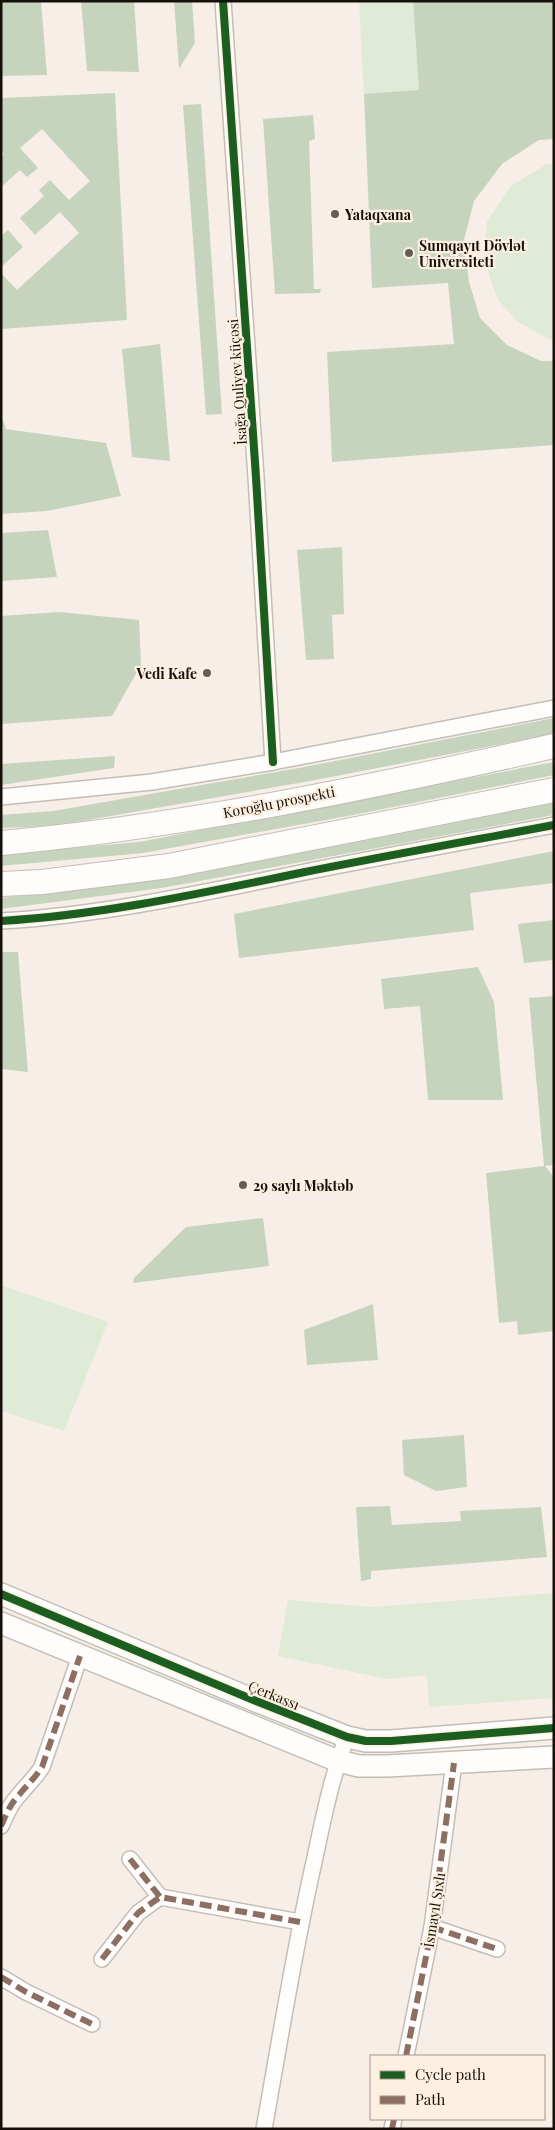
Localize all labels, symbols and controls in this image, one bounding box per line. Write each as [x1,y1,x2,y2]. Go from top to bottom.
place label: Yataqxana [344,205,412,224]
marker: Yataqxana [329,208,341,220]
place label: Sumqayıt Dövlət Universiteti [419,236,526,271]
marker: Sumqayıt Dövlət Universiteti [403,247,415,259]
street label: İsağa Quliyev küçəsi [223,318,251,446]
place label: Vedi Kafe [135,664,197,683]
marker: Vedi Kafe [201,667,213,679]
street label: Koroğlu prospekti [221,782,337,822]
place label: 29 saylı Məktəb [253,1176,353,1195]
marker: 29 saylı Məktəb [237,1179,249,1191]
street label: Çerkassı [245,1676,303,1714]
street label: İsmayıl Şıxlı [419,1871,449,1949]
legend [370,2055,545,2120]
text: Cycle path [415,2064,486,2084]
text: Path [415,2089,445,2109]

